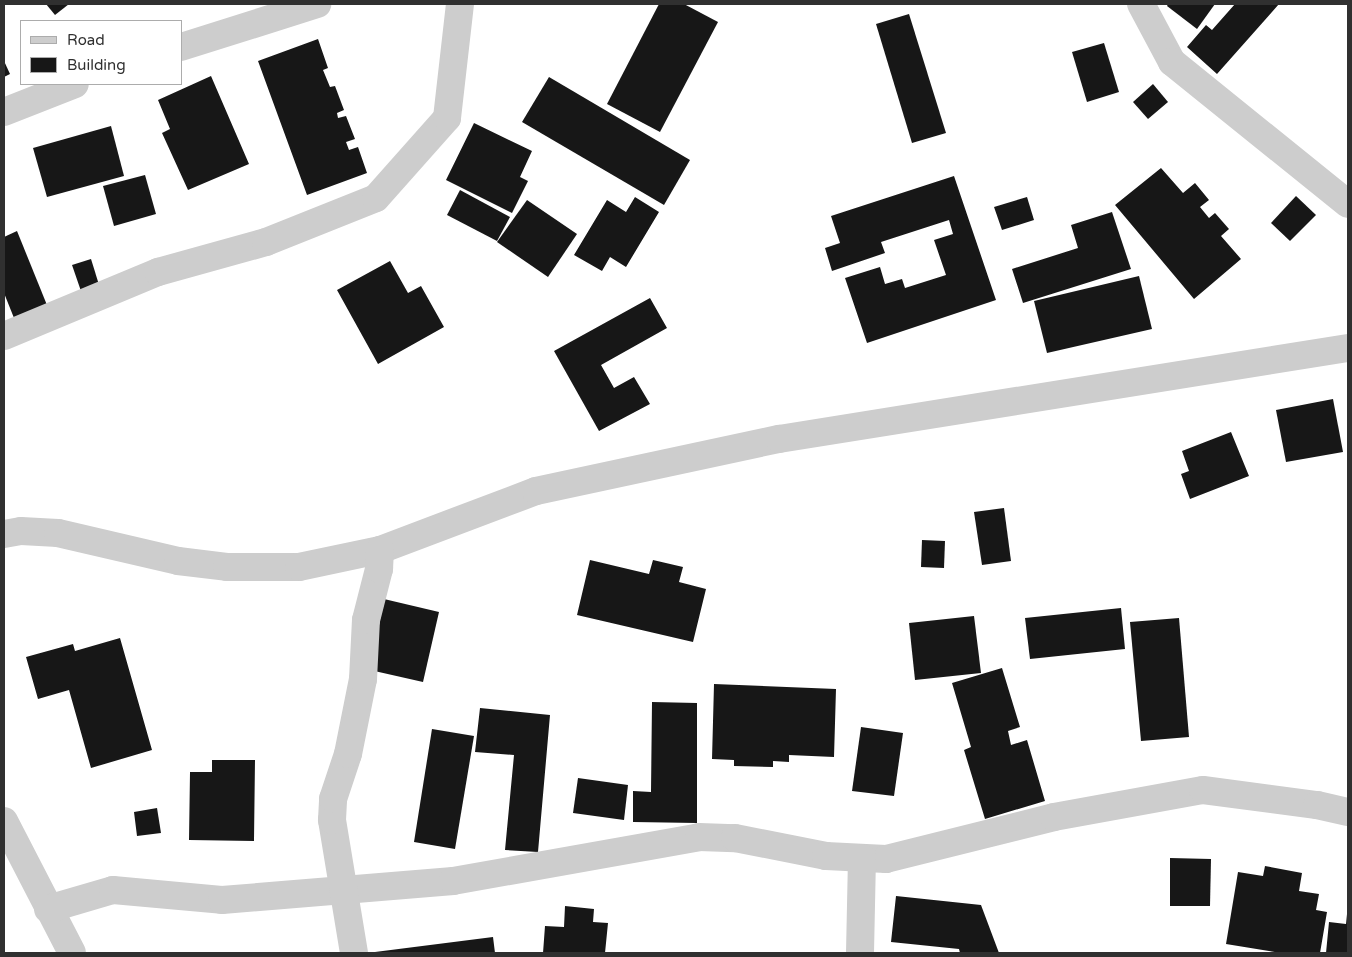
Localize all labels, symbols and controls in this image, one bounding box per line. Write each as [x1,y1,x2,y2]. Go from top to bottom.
legend [20,20,182,85]
text: Road [67,31,105,49]
text: Building [67,56,126,74]

